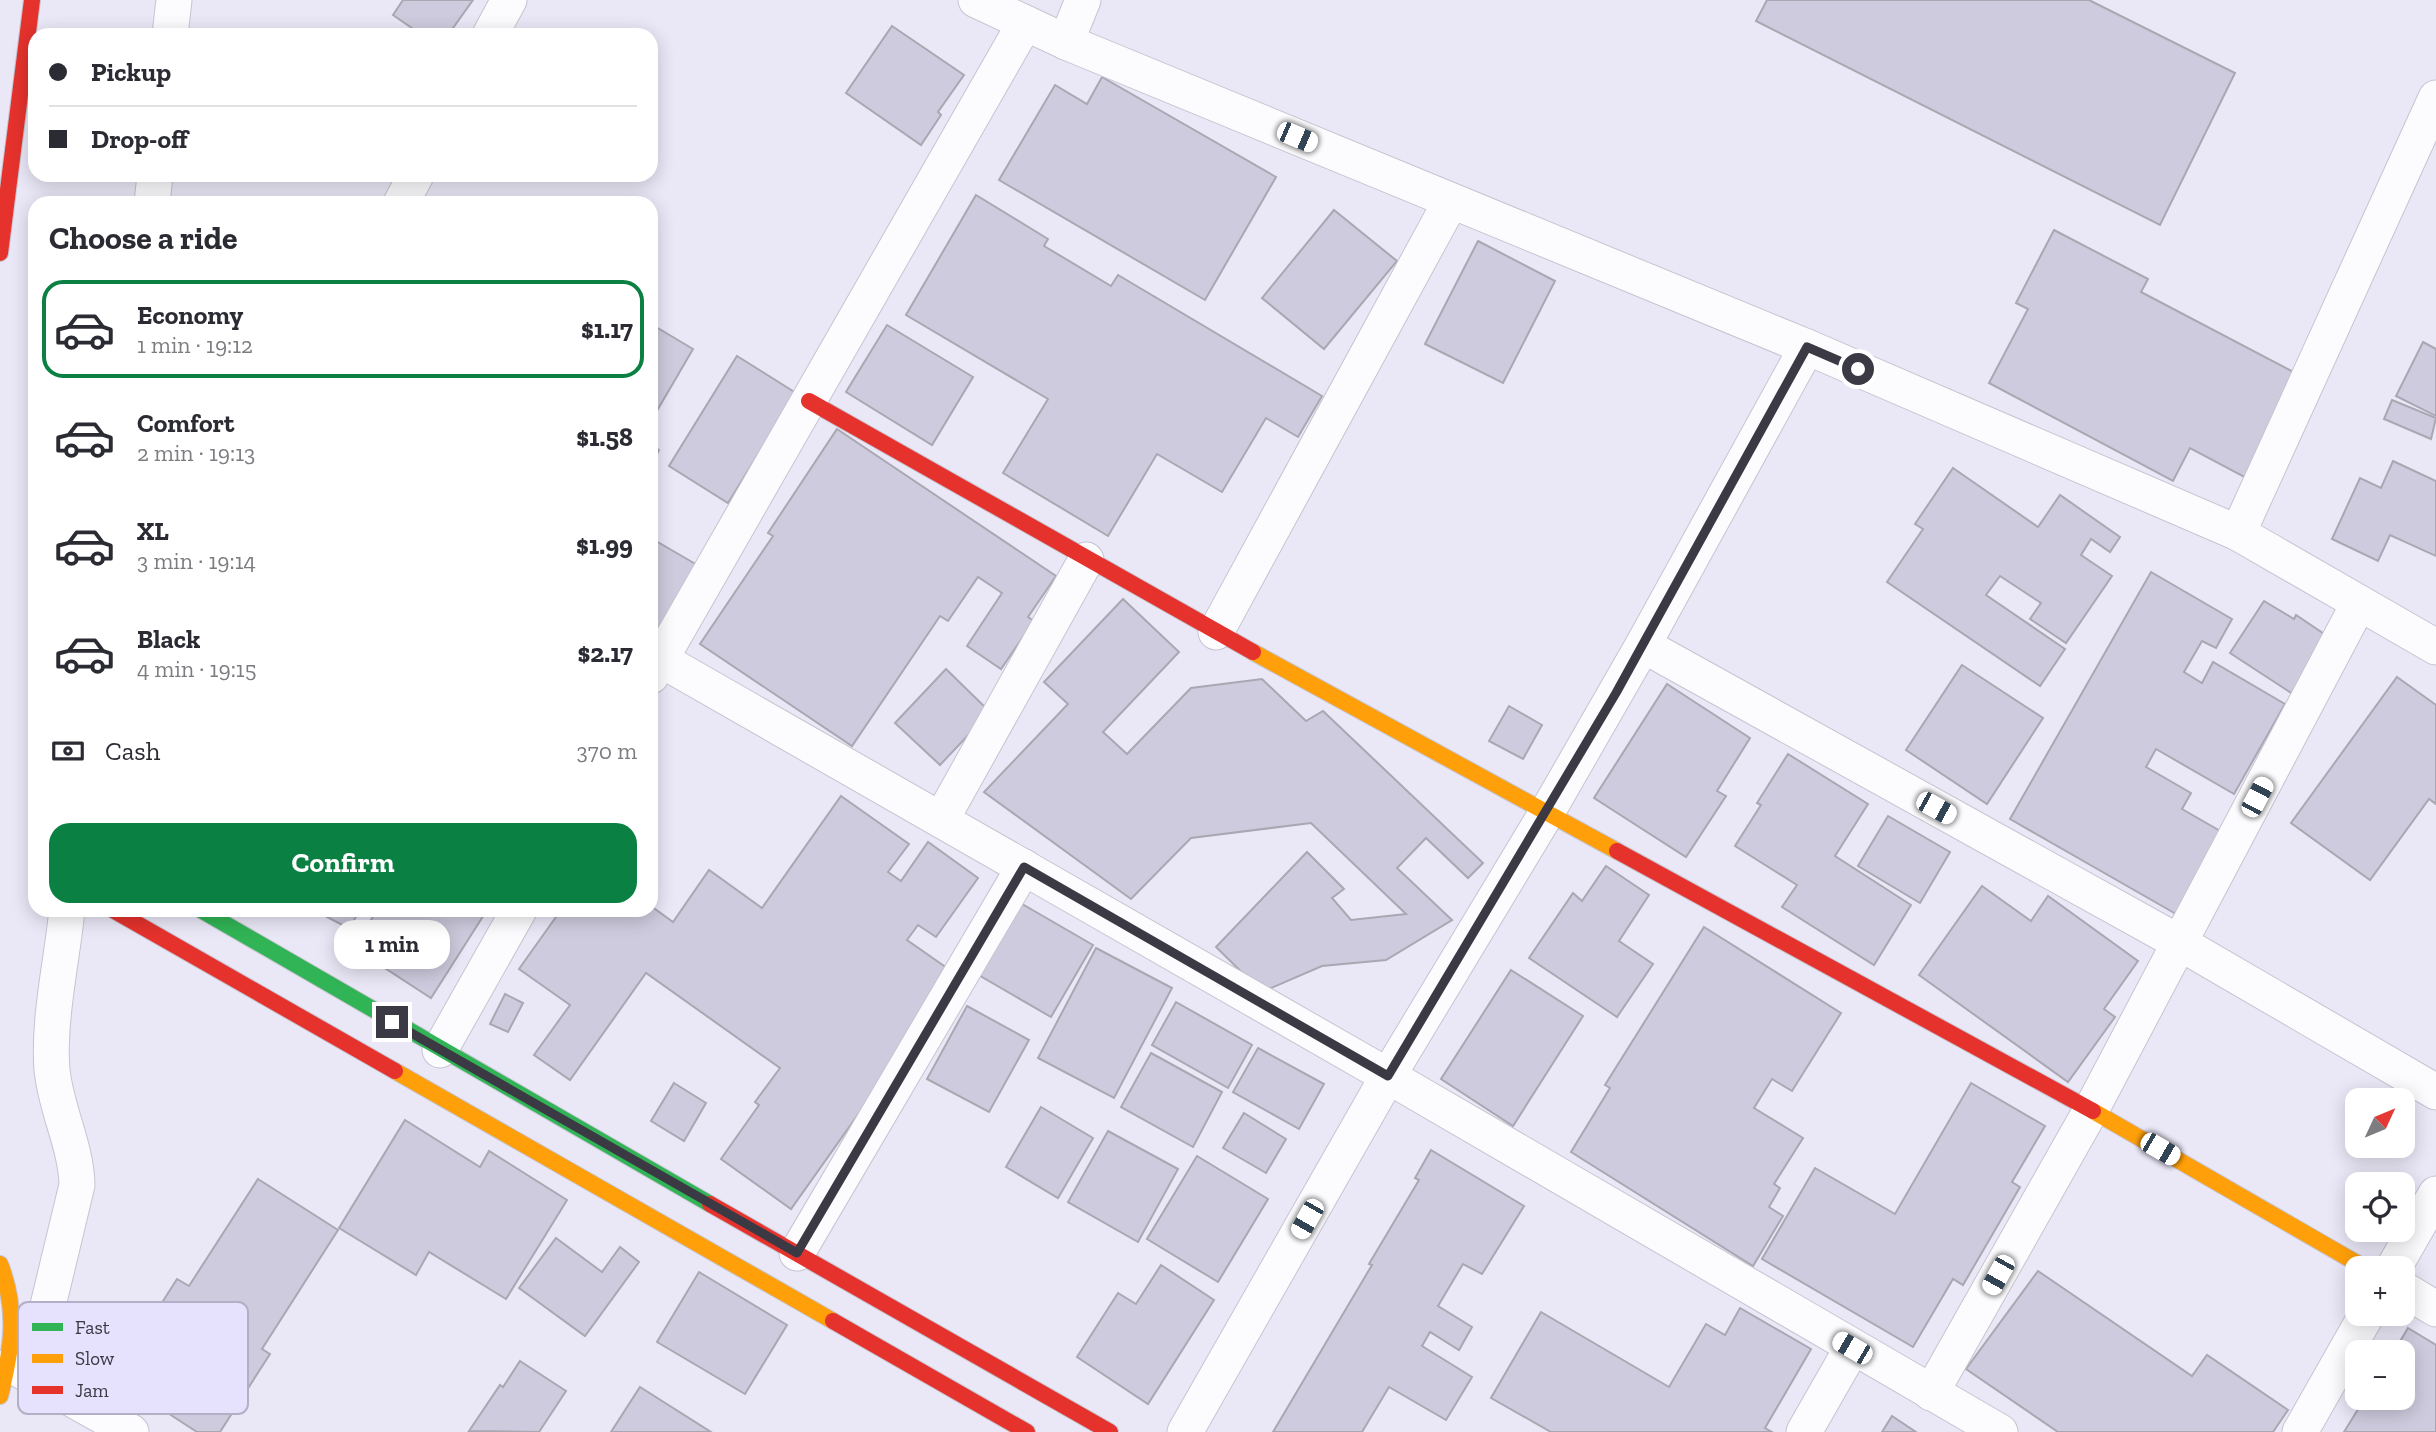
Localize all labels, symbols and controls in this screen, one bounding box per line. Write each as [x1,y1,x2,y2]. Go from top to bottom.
text: Pickup [91,56,171,88]
car [1274,119,1321,155]
text: Drop-off [91,123,188,155]
text: Choose a ride [49,219,237,257]
icon: car [53,298,116,361]
text: Economy [137,299,243,331]
text: $1.17 [581,313,633,345]
text: 1 min · 19:12 [137,331,253,359]
route start [1842,353,1874,385]
icon: car [53,406,116,469]
text: Comfort [137,407,234,439]
text: $1.58 [576,421,633,453]
text: 2 min · 19:13 [137,439,255,467]
icon: car [53,514,116,577]
text: XL [137,515,169,547]
text: $1.99 [576,529,633,561]
text: 3 min · 19:14 [137,547,256,575]
icon: car [53,622,116,685]
text: Black [137,623,200,655]
text: $2.17 [577,637,633,669]
text: 4 min · 19:15 [137,655,256,683]
icon: cash [49,732,87,770]
text: Cash [105,735,160,767]
text: 370 m [577,737,637,765]
car [2238,774,2277,820]
car [1913,789,1960,827]
button: Confirm [49,823,637,903]
callout: 1 min [334,920,450,970]
text: 1 min [365,930,419,958]
route end [376,1006,408,1038]
north arrow [2345,1088,2415,1158]
map controls [2345,1088,2415,1410]
car [2137,1129,2184,1169]
button: locate [2345,1172,2415,1242]
car [1288,1196,1327,1242]
car [1979,1252,2018,1298]
button: + [2345,1256,2415,1326]
legend [18,1302,248,1414]
text: Fast [75,1316,110,1339]
car [1829,1328,1876,1368]
button: − [2345,1340,2415,1410]
text: Slow [75,1347,115,1370]
text: Jam [75,1379,109,1402]

